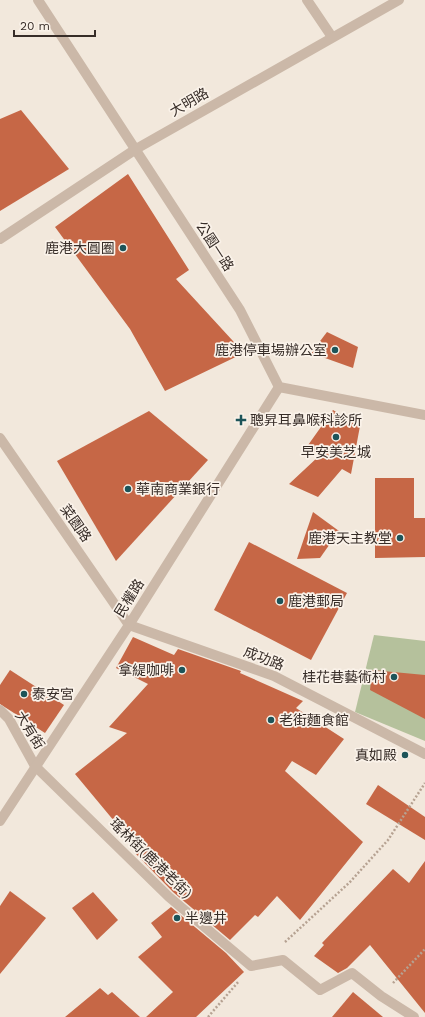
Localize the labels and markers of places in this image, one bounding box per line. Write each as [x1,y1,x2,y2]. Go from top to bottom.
place label: 鹿港大圓圈 [45,240,115,256]
marker: 鹿港大圓圈 [118,243,128,253]
place label: 鹿港停車場辦公室 [215,342,327,358]
marker: 鹿港停車場辦公室 [330,345,340,355]
place label: 聰昇耳鼻喉科診所 [250,412,362,428]
marker: 聰昇耳鼻喉科診所 [235,414,247,426]
marker: 早安美芝城 [331,432,341,442]
place label: 早安美芝城 [301,444,371,460]
place label: 華南商業銀行 [136,481,220,497]
marker: 華南商業銀行 [123,484,133,494]
place label: 鹿港天主教堂 [308,530,392,546]
marker: 鹿港天主教堂 [395,533,405,543]
place label: 鹿港郵局 [288,593,344,609]
marker: 鹿港郵局 [275,596,285,606]
place label: 拿緹咖啡 [118,662,174,678]
marker: 拿緹咖啡 [177,665,187,675]
place label: 桂花巷藝術村 [302,669,386,685]
marker: 桂花巷藝術村 [389,672,399,682]
place label: 泰安宮 [32,686,74,702]
marker: 泰安宮 [19,689,29,699]
place label: 老街麵食館 [279,712,349,728]
marker: 老街麵食館 [266,715,276,725]
place label: 真如殿 [355,747,397,763]
marker: 真如殿 [400,750,410,760]
place label: 半邊井 [185,910,227,926]
marker: 半邊井 [172,913,182,923]

